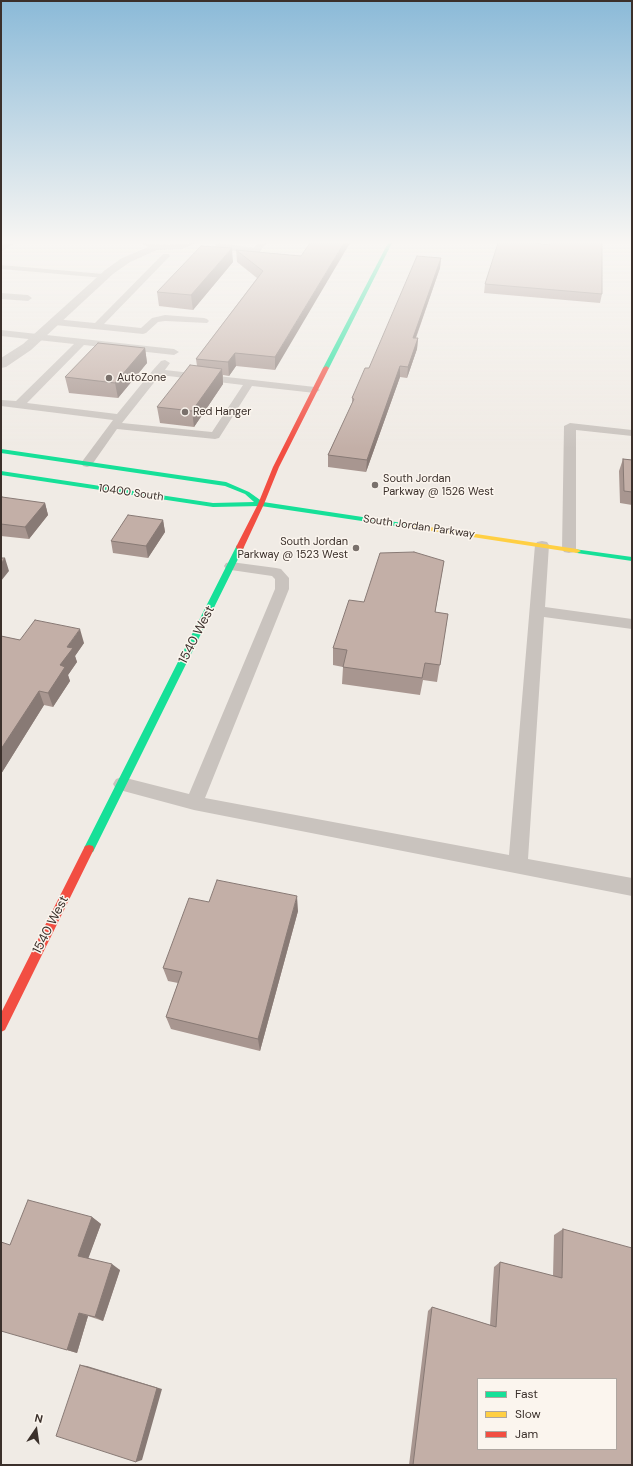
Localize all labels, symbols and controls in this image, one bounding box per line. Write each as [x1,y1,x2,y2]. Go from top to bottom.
place label: AutoZone [117,371,166,385]
marker: AutoZone [104,373,114,383]
place label: Red Hanger [193,405,251,419]
marker: Red Hanger [180,407,190,417]
place label: South Jordan Parkway @ 1526 West [383,472,494,498]
marker: South Jordan Parkway @ 1526 West [370,480,380,490]
street label: 10400 South [98,482,164,504]
street label: South Jordan Parkway [362,513,476,541]
place label: South Jordan Parkway @ 1523 West [238,535,348,561]
marker: South Jordan Parkway @ 1523 West [351,543,361,553]
street label: 1540 West [176,603,218,667]
street label: 1540 West [30,893,72,957]
legend [477,1378,617,1450]
text: Fast [515,1386,538,1402]
text: Slow [515,1406,541,1422]
north arrow [16,1410,56,1450]
text: N [33,1411,44,1426]
text: Jam [515,1426,538,1442]

